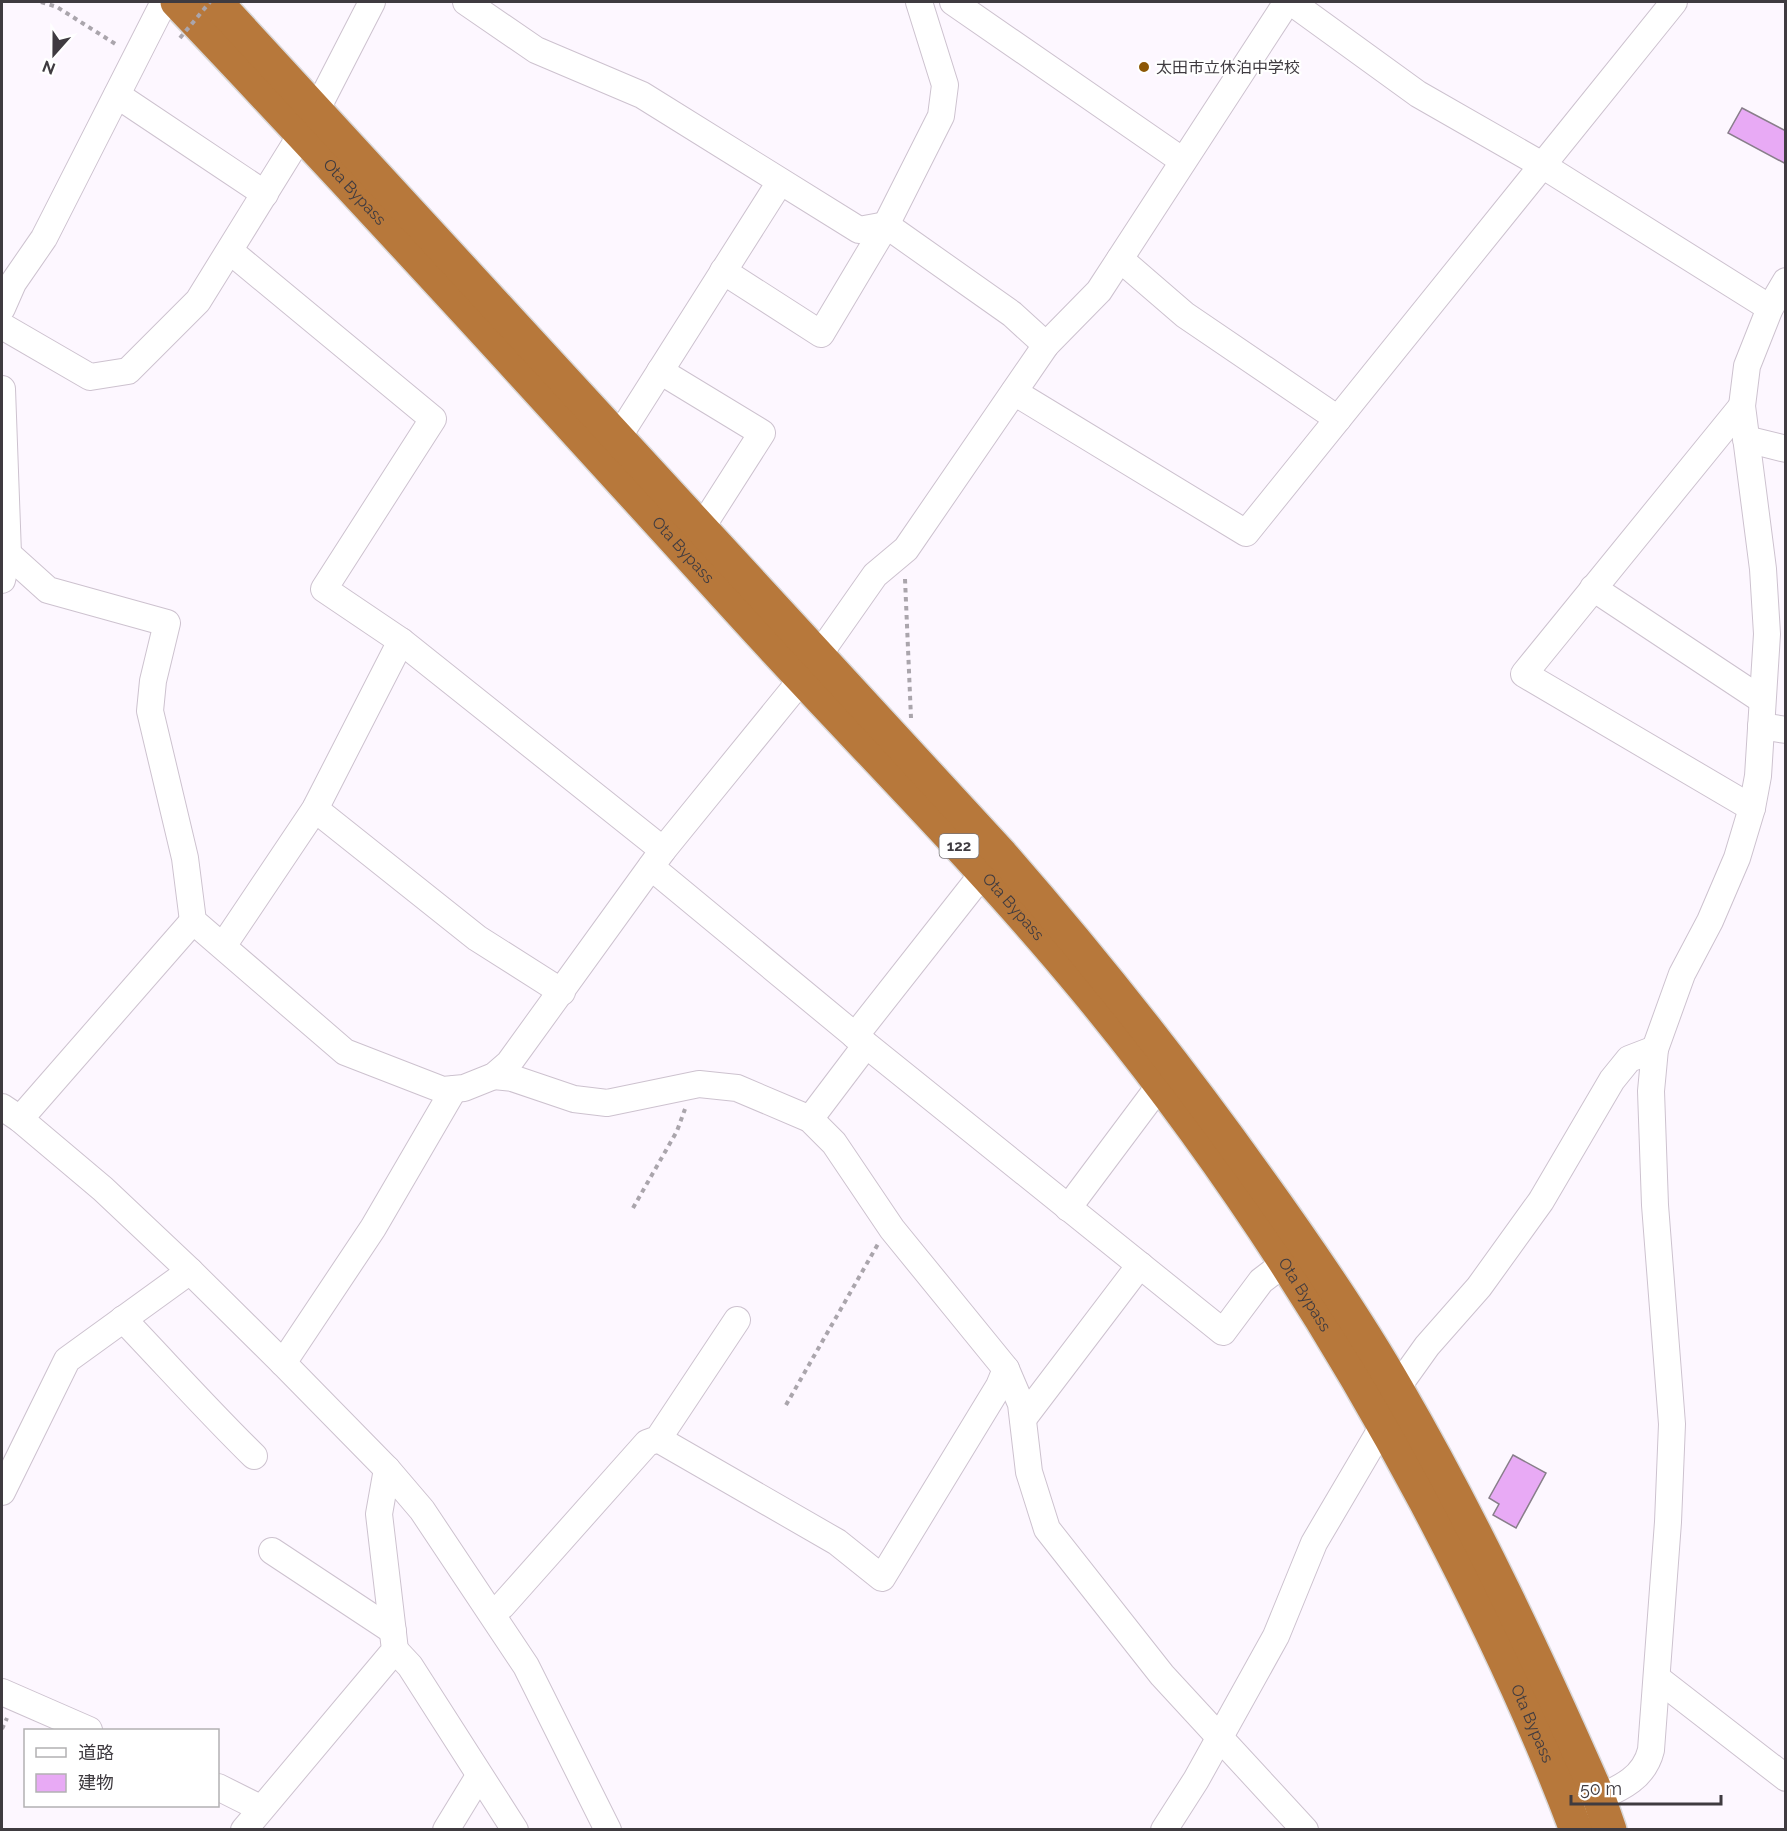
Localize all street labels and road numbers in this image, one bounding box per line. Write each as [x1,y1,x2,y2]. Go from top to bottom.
street label: Ota Bypass [320,154,391,229]
street label: Ota Bypass [648,512,719,587]
road number: 122 [940,834,978,858]
street label: Ota Bypass [979,869,1049,944]
street label: Ota Bypass [1275,1254,1336,1335]
street label: Ota Bypass [1507,1681,1558,1766]

